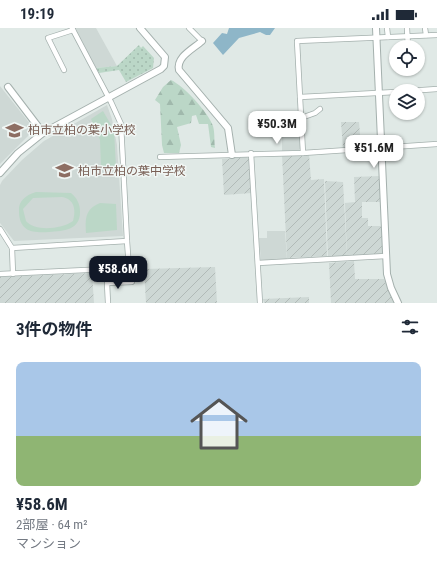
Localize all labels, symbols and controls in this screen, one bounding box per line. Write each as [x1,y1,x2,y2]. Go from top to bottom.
text: 19:19 [20,5,54,23]
map controls [389,40,425,120]
button: locate [389,40,425,76]
button: layers [389,84,425,120]
pin: ¥50.3M [244,111,310,145]
text: ¥50.3M [257,116,297,131]
school or university icon: 柏市立柏の葉小学校 [5,120,25,140]
place label: 柏市立柏の葉小学校 [28,123,136,137]
pin: ¥51.6M [341,135,407,169]
text: ¥51.6M [354,140,394,155]
school or university icon: 柏市立柏の葉中学校 [55,161,75,181]
place label: 柏市立柏の葉中学校 [78,164,186,178]
pin: ¥58.6M [85,256,151,290]
text: ¥58.6M [98,261,138,276]
icon: filters [399,316,421,338]
text: 3件の物件 [16,319,93,339]
icon: home [183,388,255,460]
text: ¥58.6M [16,494,68,514]
text: 2部屋 · 64 m² [16,517,87,532]
text: マンション [16,536,81,551]

